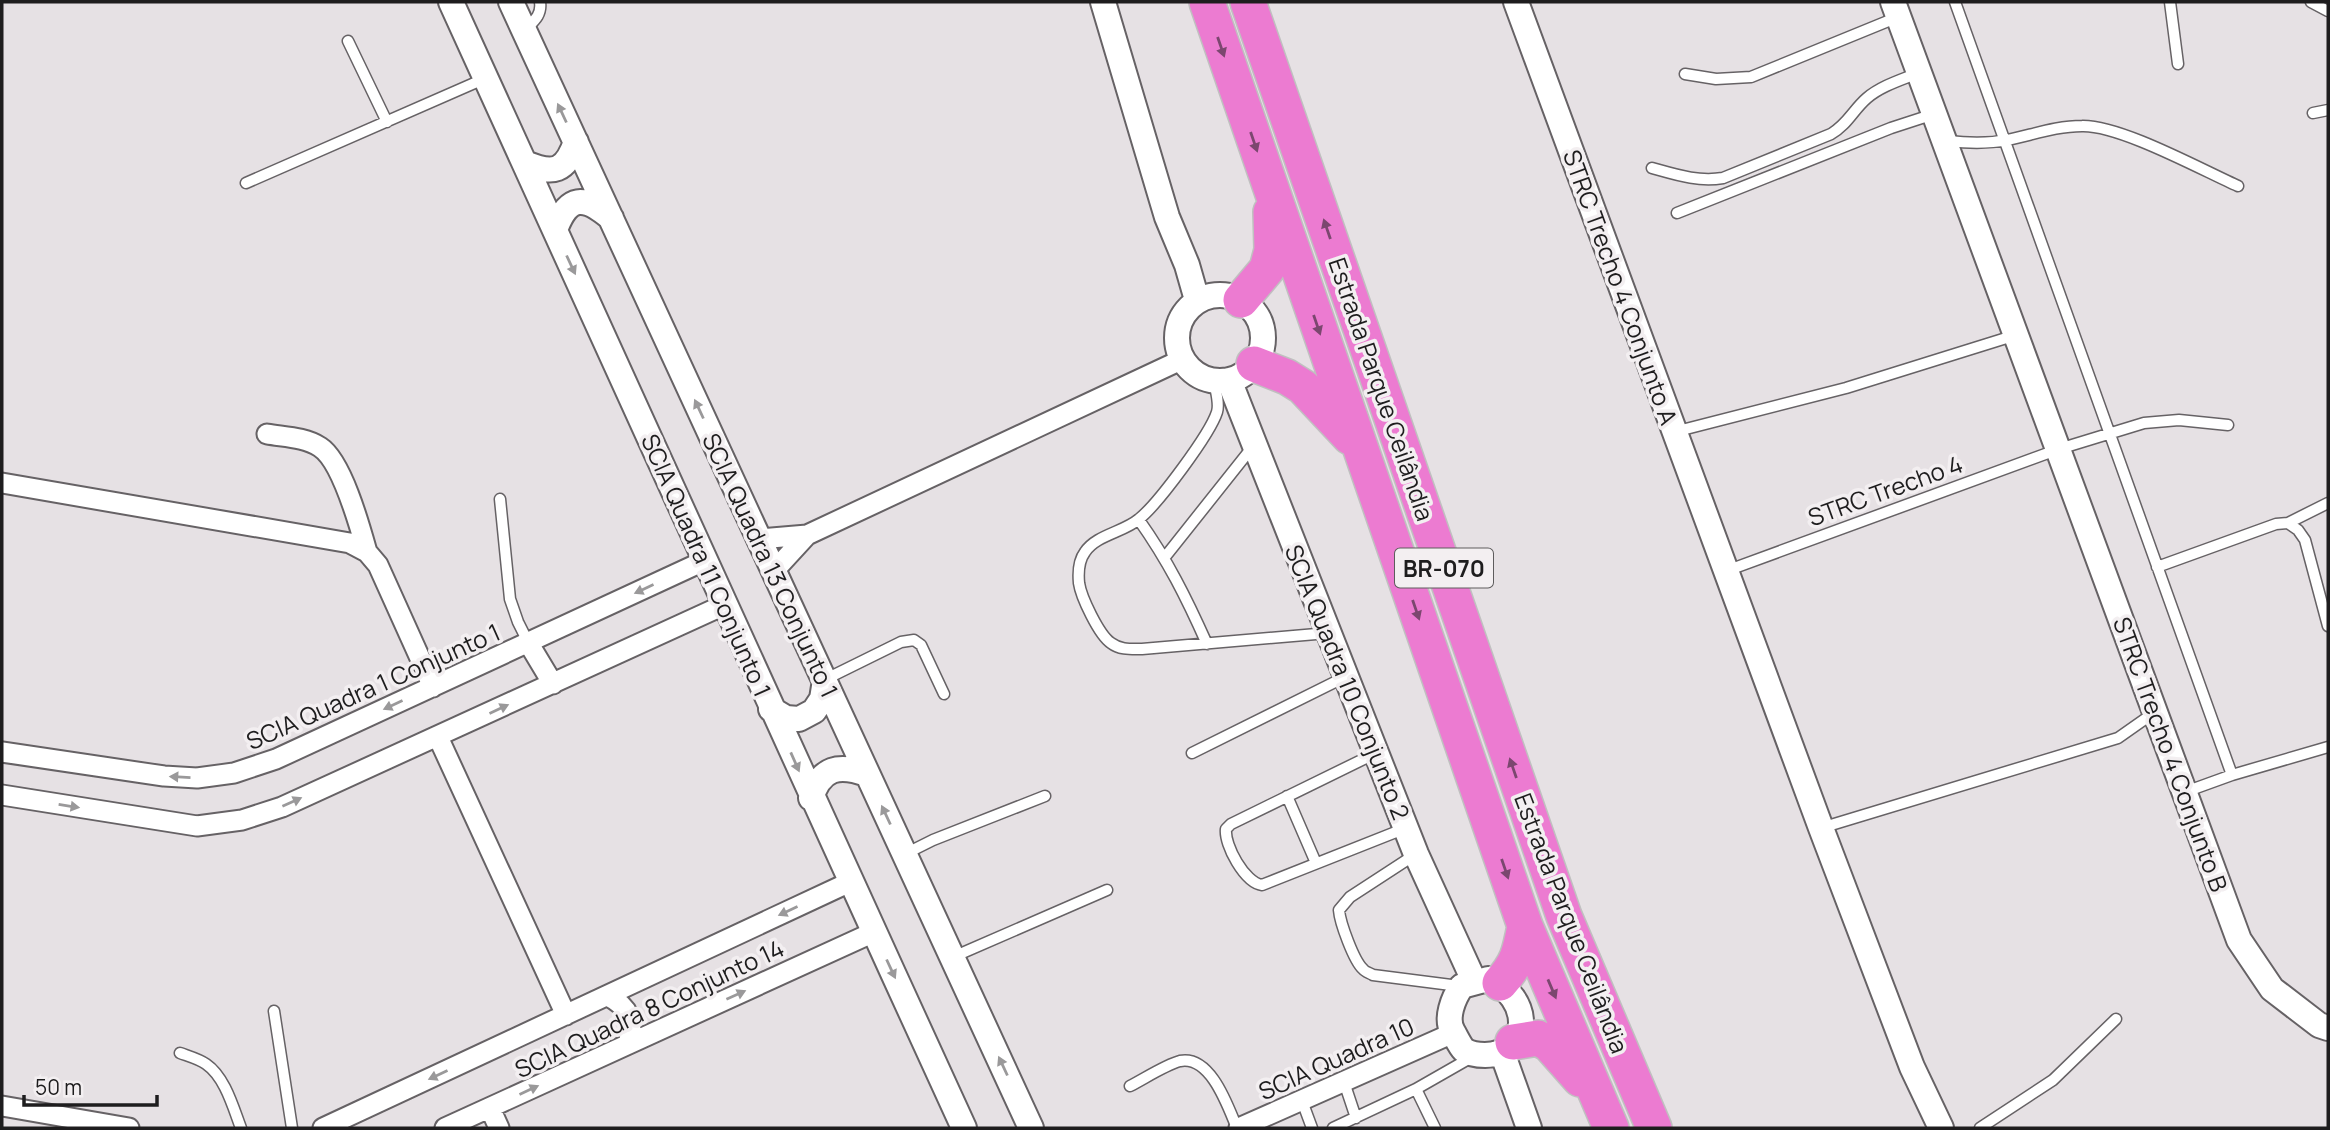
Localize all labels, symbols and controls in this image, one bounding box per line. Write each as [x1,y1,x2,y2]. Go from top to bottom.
one-way arrow [1217,36,1227,57]
one-way arrow [557,103,568,123]
one-way arrow [1249,131,1260,152]
street label: STRC Trecho 4 Conjunto A [1556,145,1686,429]
one-way arrow [1321,218,1332,239]
street label: Estrada Parque Ceilândia [1321,253,1443,525]
one-way arrow [565,255,577,275]
one-way arrow [1312,315,1323,336]
one-way arrow [693,399,704,419]
street label: SCIA Quadra 13 Conjunto 1 [695,427,847,703]
street label: SCIA Quadra 11 Conjunto 1 [634,428,780,702]
street label: STRC Trecho 4 [1803,447,1967,533]
street label: SCIA Quadra 10 Conjunto 2 [1278,540,1418,824]
road number: BR-070 [1395,548,1493,588]
one-way arrow [634,583,654,595]
one-way arrow [1411,599,1422,620]
street label: STRC Trecho 4 Conjunto B [2106,612,2236,896]
street label: SCIA Quadra 1 Conjunto 1 [241,615,505,757]
one-way arrow [383,699,403,711]
one-way arrow [489,703,509,715]
one-way arrow [789,752,801,772]
one-way arrow [1507,758,1518,779]
one-way arrow [169,771,191,782]
street label: Estrada Parque Ceilândia [1507,788,1637,1058]
one-way arrow [282,797,303,808]
one-way arrow [58,801,80,812]
one-way arrow [881,805,892,825]
one-way arrow [1500,859,1511,880]
one-way arrow [778,905,798,917]
street label: SCIA Quadra 8 Conjunto 14 [509,931,789,1085]
one-way arrow [885,959,897,979]
one-way arrow [1546,978,1557,999]
one-way arrow [726,989,746,1001]
street label: SCIA Quadra 10 [1253,1009,1419,1107]
one-way arrow [997,1056,1008,1076]
scale bar [24,1064,158,1108]
one-way arrow [428,1069,448,1081]
text: 50 m [35,1073,82,1101]
one-way arrow [519,1084,539,1096]

